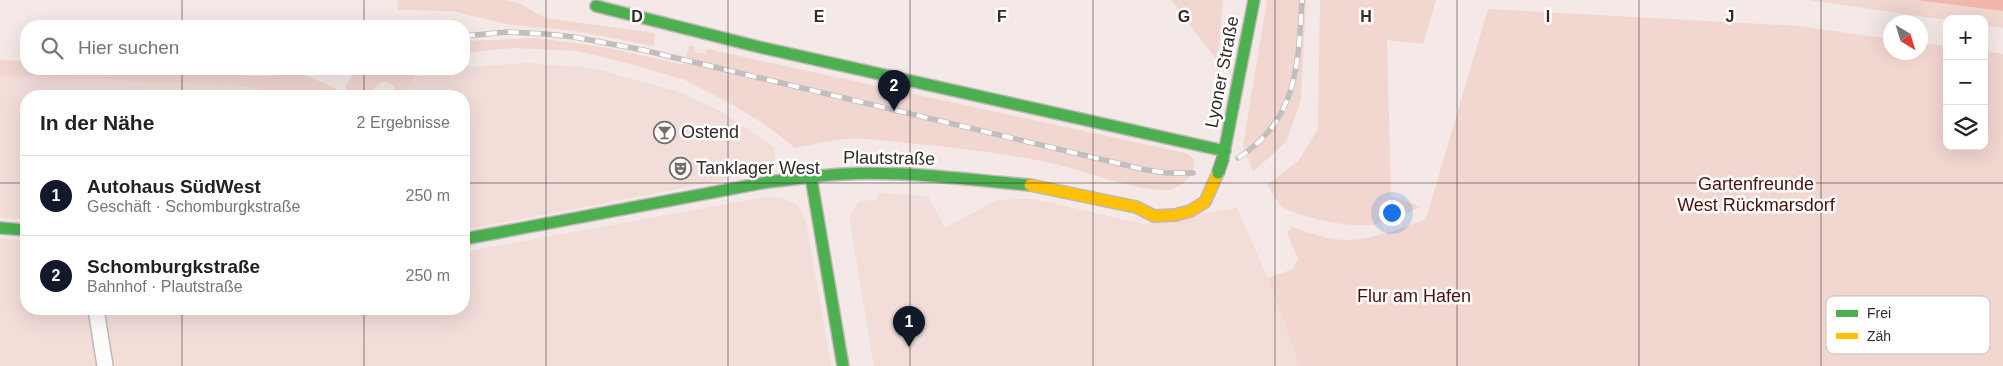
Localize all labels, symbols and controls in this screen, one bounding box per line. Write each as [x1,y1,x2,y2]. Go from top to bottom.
text: D [631,8,643,25]
text: E [814,8,825,25]
text: F [997,8,1007,25]
text: G [1178,8,1190,25]
text: H [1360,8,1372,25]
text: I [1546,8,1550,25]
text: J [1726,8,1734,25]
street label: Lyoner Straße [1201,14,1243,130]
north arrow [1883,15,1928,60]
map controls [1943,15,1988,150]
button: + [1943,15,1988,60]
search box [20,20,470,75]
icon: search [38,34,66,62]
text: Hier suchen [78,37,179,58]
button: − [1943,60,1988,105]
pin: 2 [878,70,910,111]
button: layers [1943,105,1988,150]
text: In der Nähe [40,111,154,134]
text: 2 Ergebnisse [357,114,450,131]
bar icon: Ostend [653,120,677,144]
place label: Ostend [681,122,739,142]
street label: Plautstraße [843,147,935,169]
theatre icon: Tanklager West [668,156,692,180]
place label: Tanklager West [696,158,820,178]
park label: Gartenfreunde West Rückmarsdorf [1677,174,1836,215]
text: Autohaus SüdWest [87,176,261,197]
text: 1 [52,187,60,204]
text: 250 m [406,187,450,204]
text: Geschäft · Schomburgkstraße [87,198,300,215]
your location [1379,200,1405,226]
text: Schomburgkstraße [87,256,260,277]
text: 2 [52,267,60,284]
text: 250 m [406,267,450,284]
text: Bahnhof · Plautstraße [87,278,243,295]
park label: Flur am Hafen [1357,286,1471,306]
legend [1826,296,1990,354]
text: Frei [1867,305,1891,321]
pin: 1 [893,306,925,347]
text: Zäh [1867,328,1891,344]

